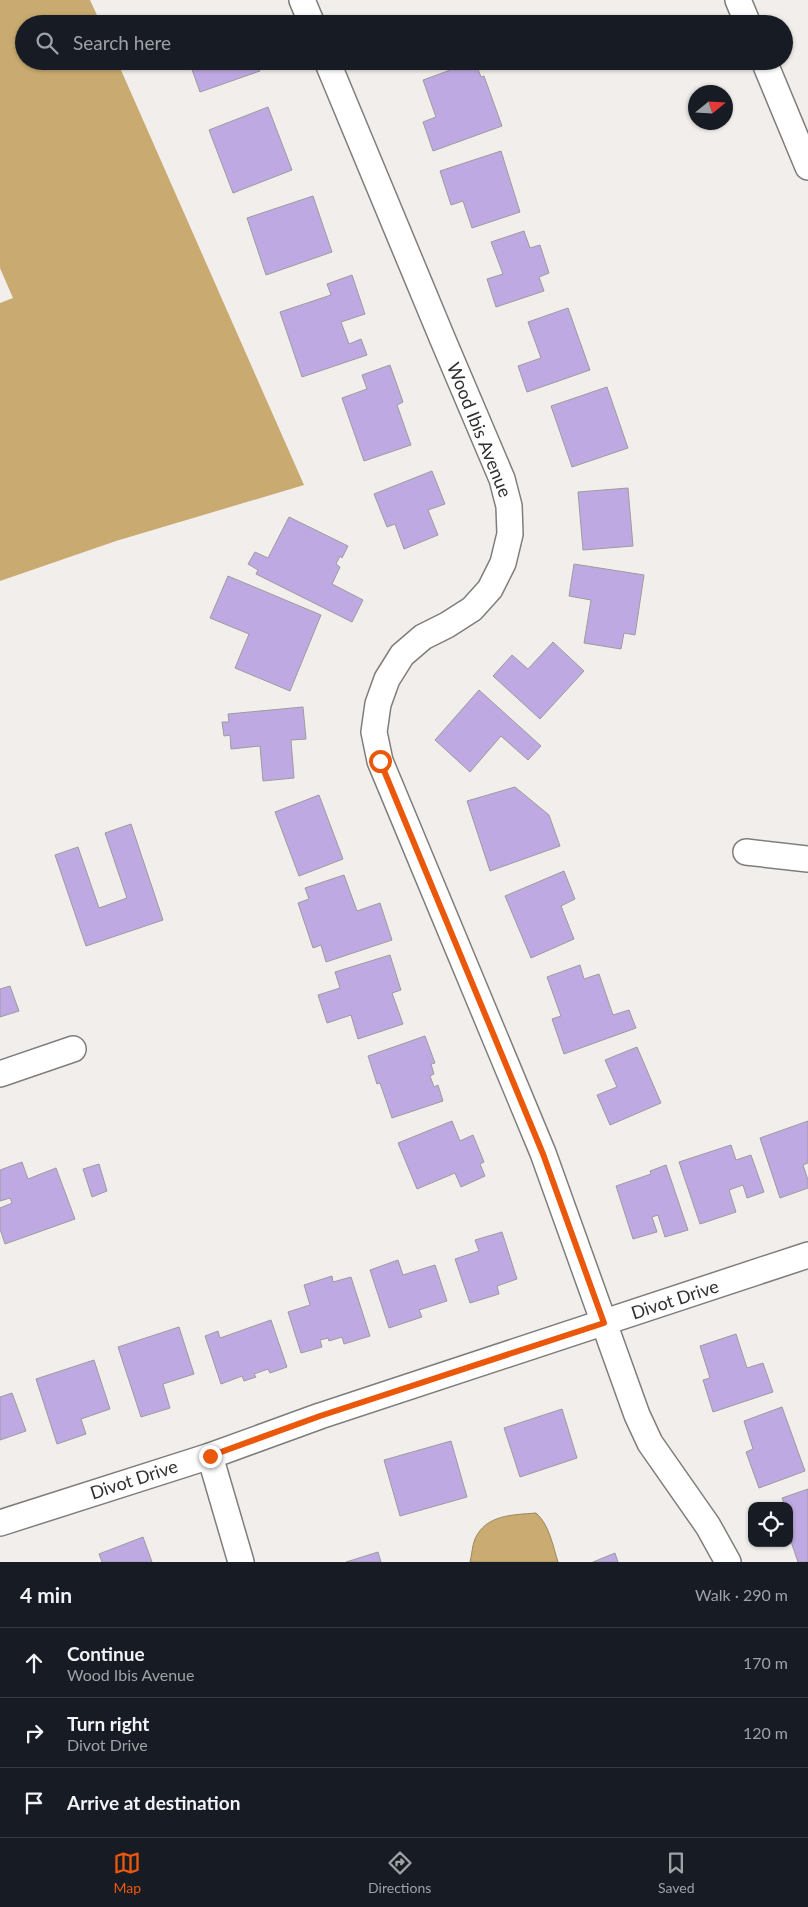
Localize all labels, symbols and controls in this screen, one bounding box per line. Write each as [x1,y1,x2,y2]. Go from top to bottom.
search box [15,15,793,70]
icon: search [33,29,61,57]
text: Search here [73,31,171,54]
north arrow [688,85,733,130]
street label: Wood Ibis Avenue [443,359,517,500]
route start [369,750,392,773]
street label: Divot Drive [628,1275,721,1324]
route end [199,1445,222,1468]
street label: Divot Drive [87,1455,180,1504]
map controls [748,1502,793,1547]
button: locate [748,1502,793,1547]
text: 4 min [20,1582,72,1607]
text: Walk · 290 m [695,1585,788,1604]
text: Continue [67,1642,145,1665]
icon: ahead [20,1649,48,1677]
text: 170 m [743,1653,788,1672]
text: Wood Ibis Avenue [67,1665,194,1684]
text: Turn right [67,1712,149,1735]
icon: right [20,1719,48,1747]
text: 120 m [743,1723,788,1742]
text: Divot Drive [67,1735,148,1754]
icon: arrive [20,1789,48,1817]
text: Arrive at destination [67,1791,240,1814]
tab: Map [113,1849,141,1896]
tab: Directions [368,1849,431,1896]
tab: Saved [658,1849,695,1896]

